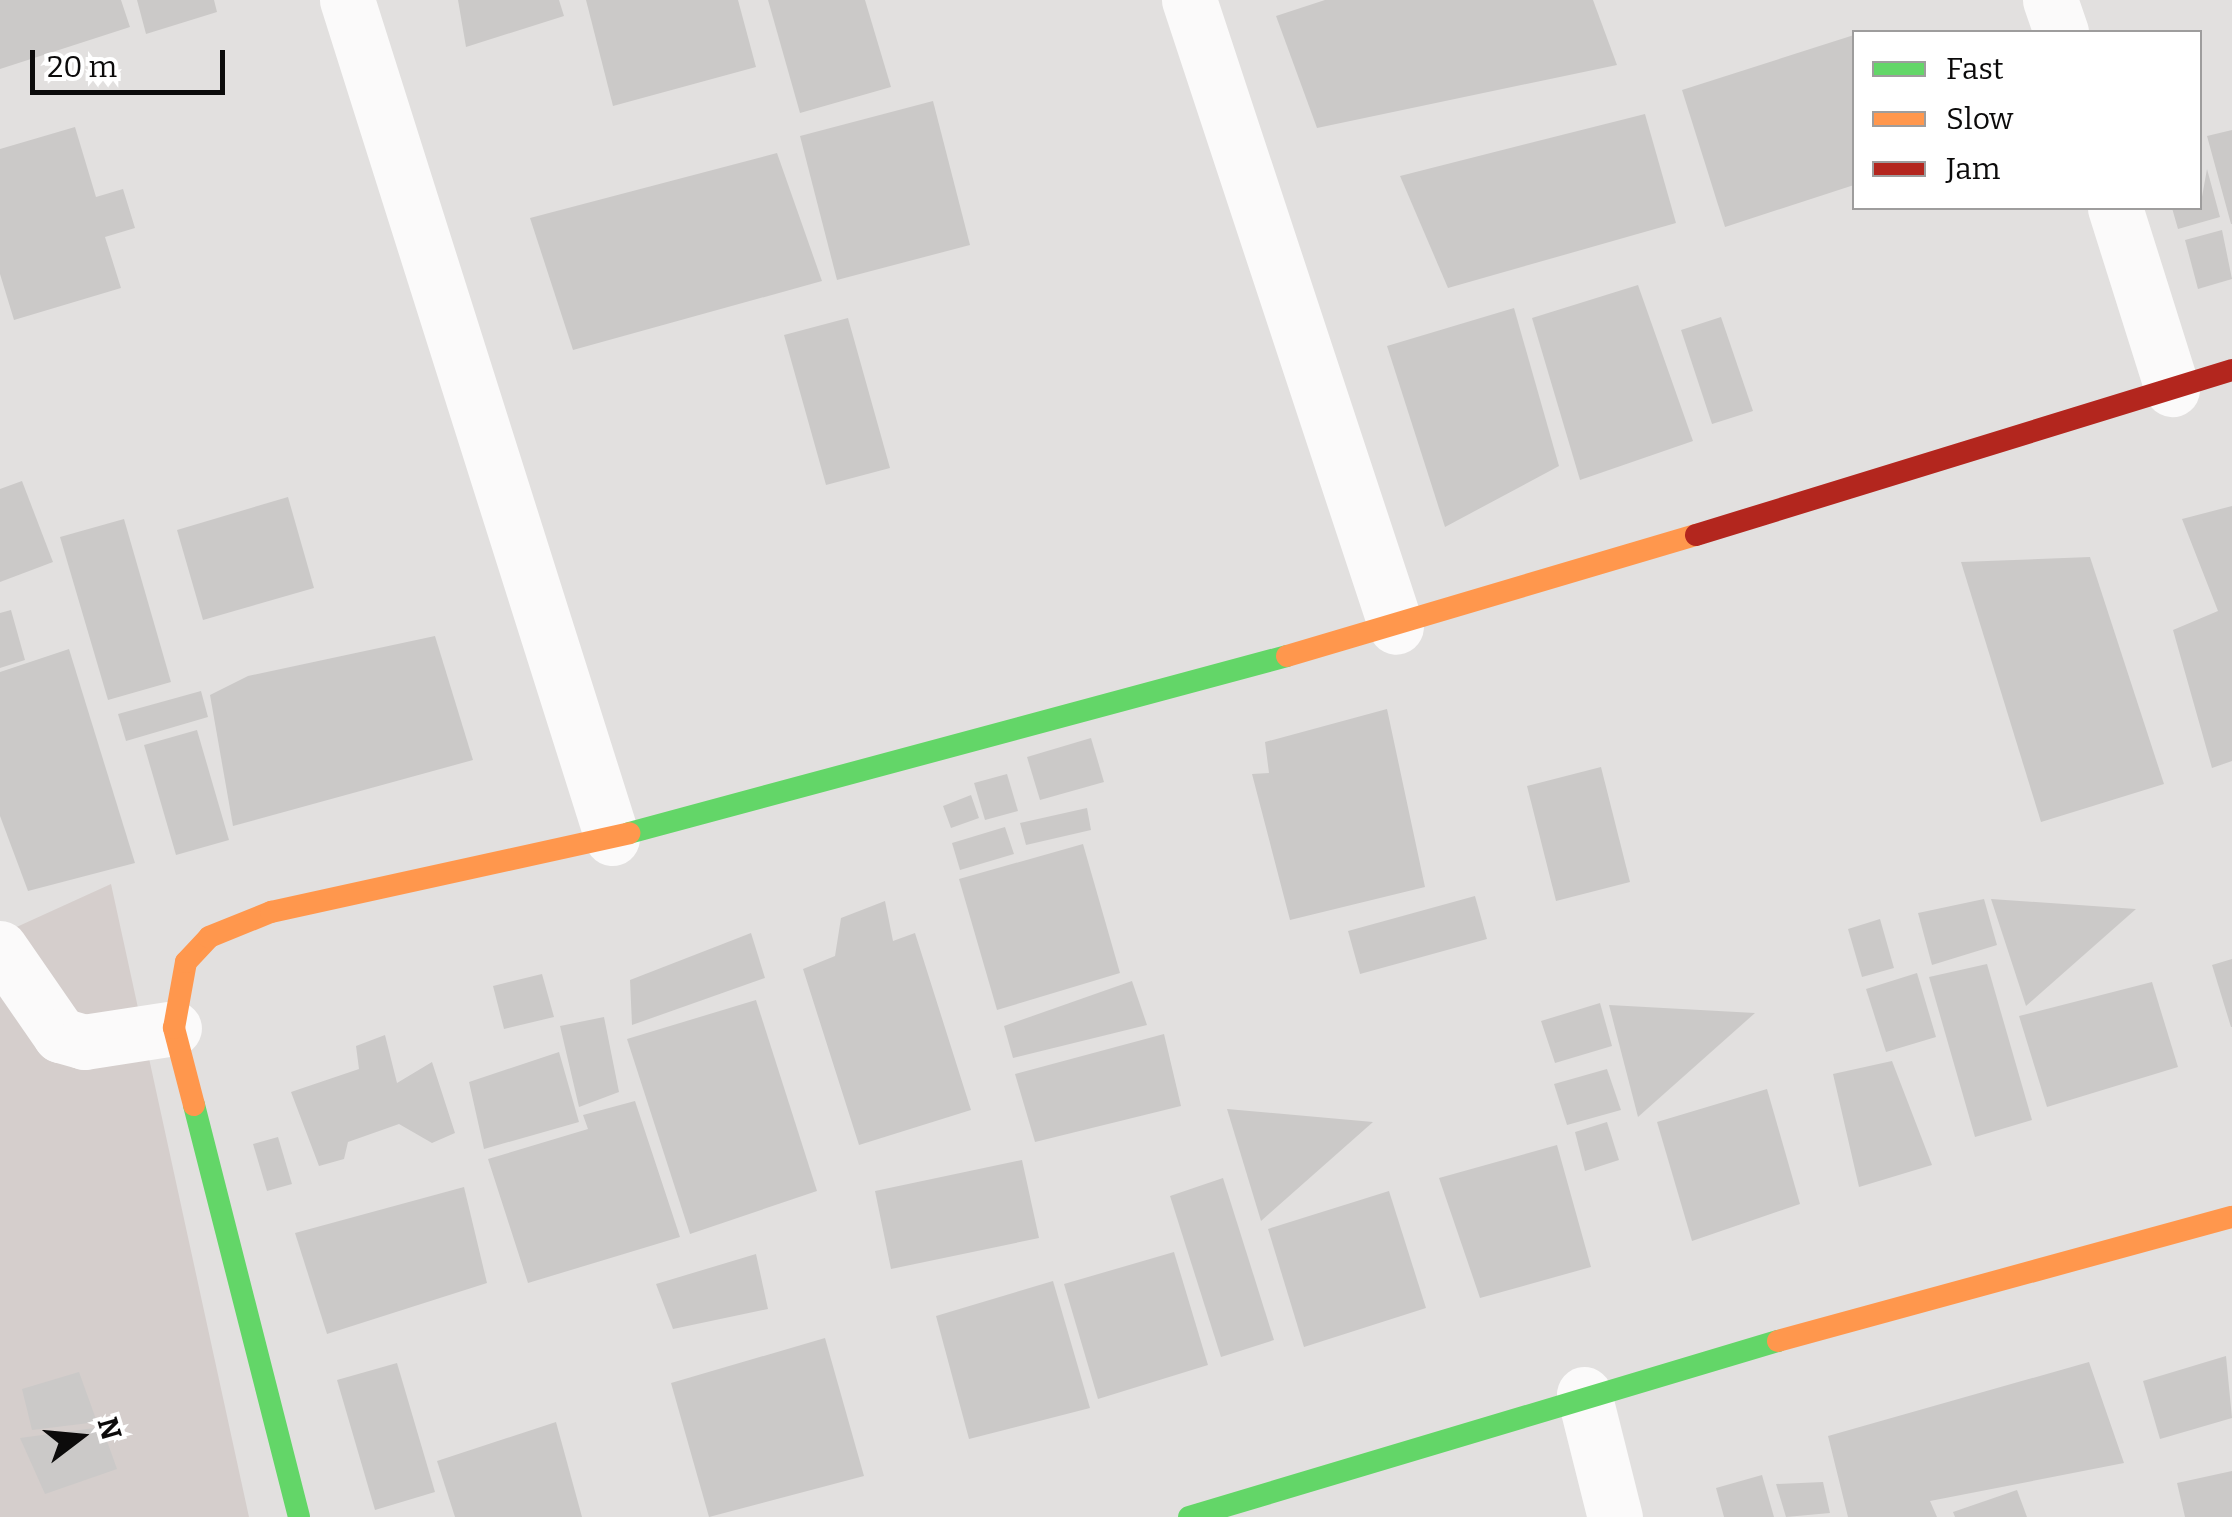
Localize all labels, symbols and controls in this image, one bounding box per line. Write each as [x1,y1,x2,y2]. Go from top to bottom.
scale bar [35,30,230,92]
legend [1852,30,2202,210]
text: 20 m [47,49,117,85]
text: Fast [1946,51,2004,87]
text: Slow [1946,101,2013,137]
text: Jam [1946,151,2000,187]
north arrow [30,1387,130,1487]
text: N [90,1414,128,1444]

